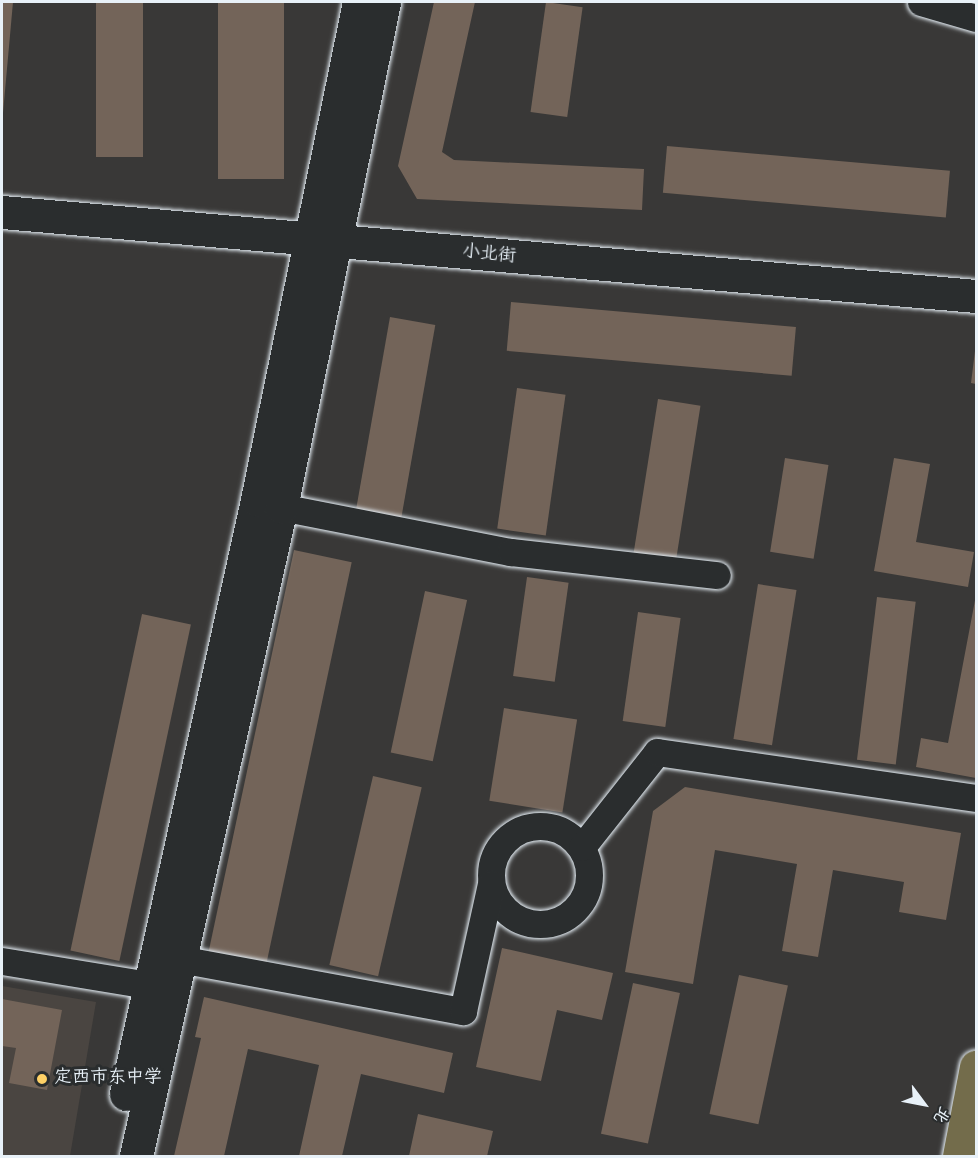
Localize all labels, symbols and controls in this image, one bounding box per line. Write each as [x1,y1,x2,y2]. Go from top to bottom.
street label: 小北街 [461,243,517,269]
place label: 定西市东中学 [54,1068,162,1090]
marker: 定西市东中学 [35,1072,49,1086]
north arrow [894,1074,954,1134]
text: 北 [927,1102,952,1126]

